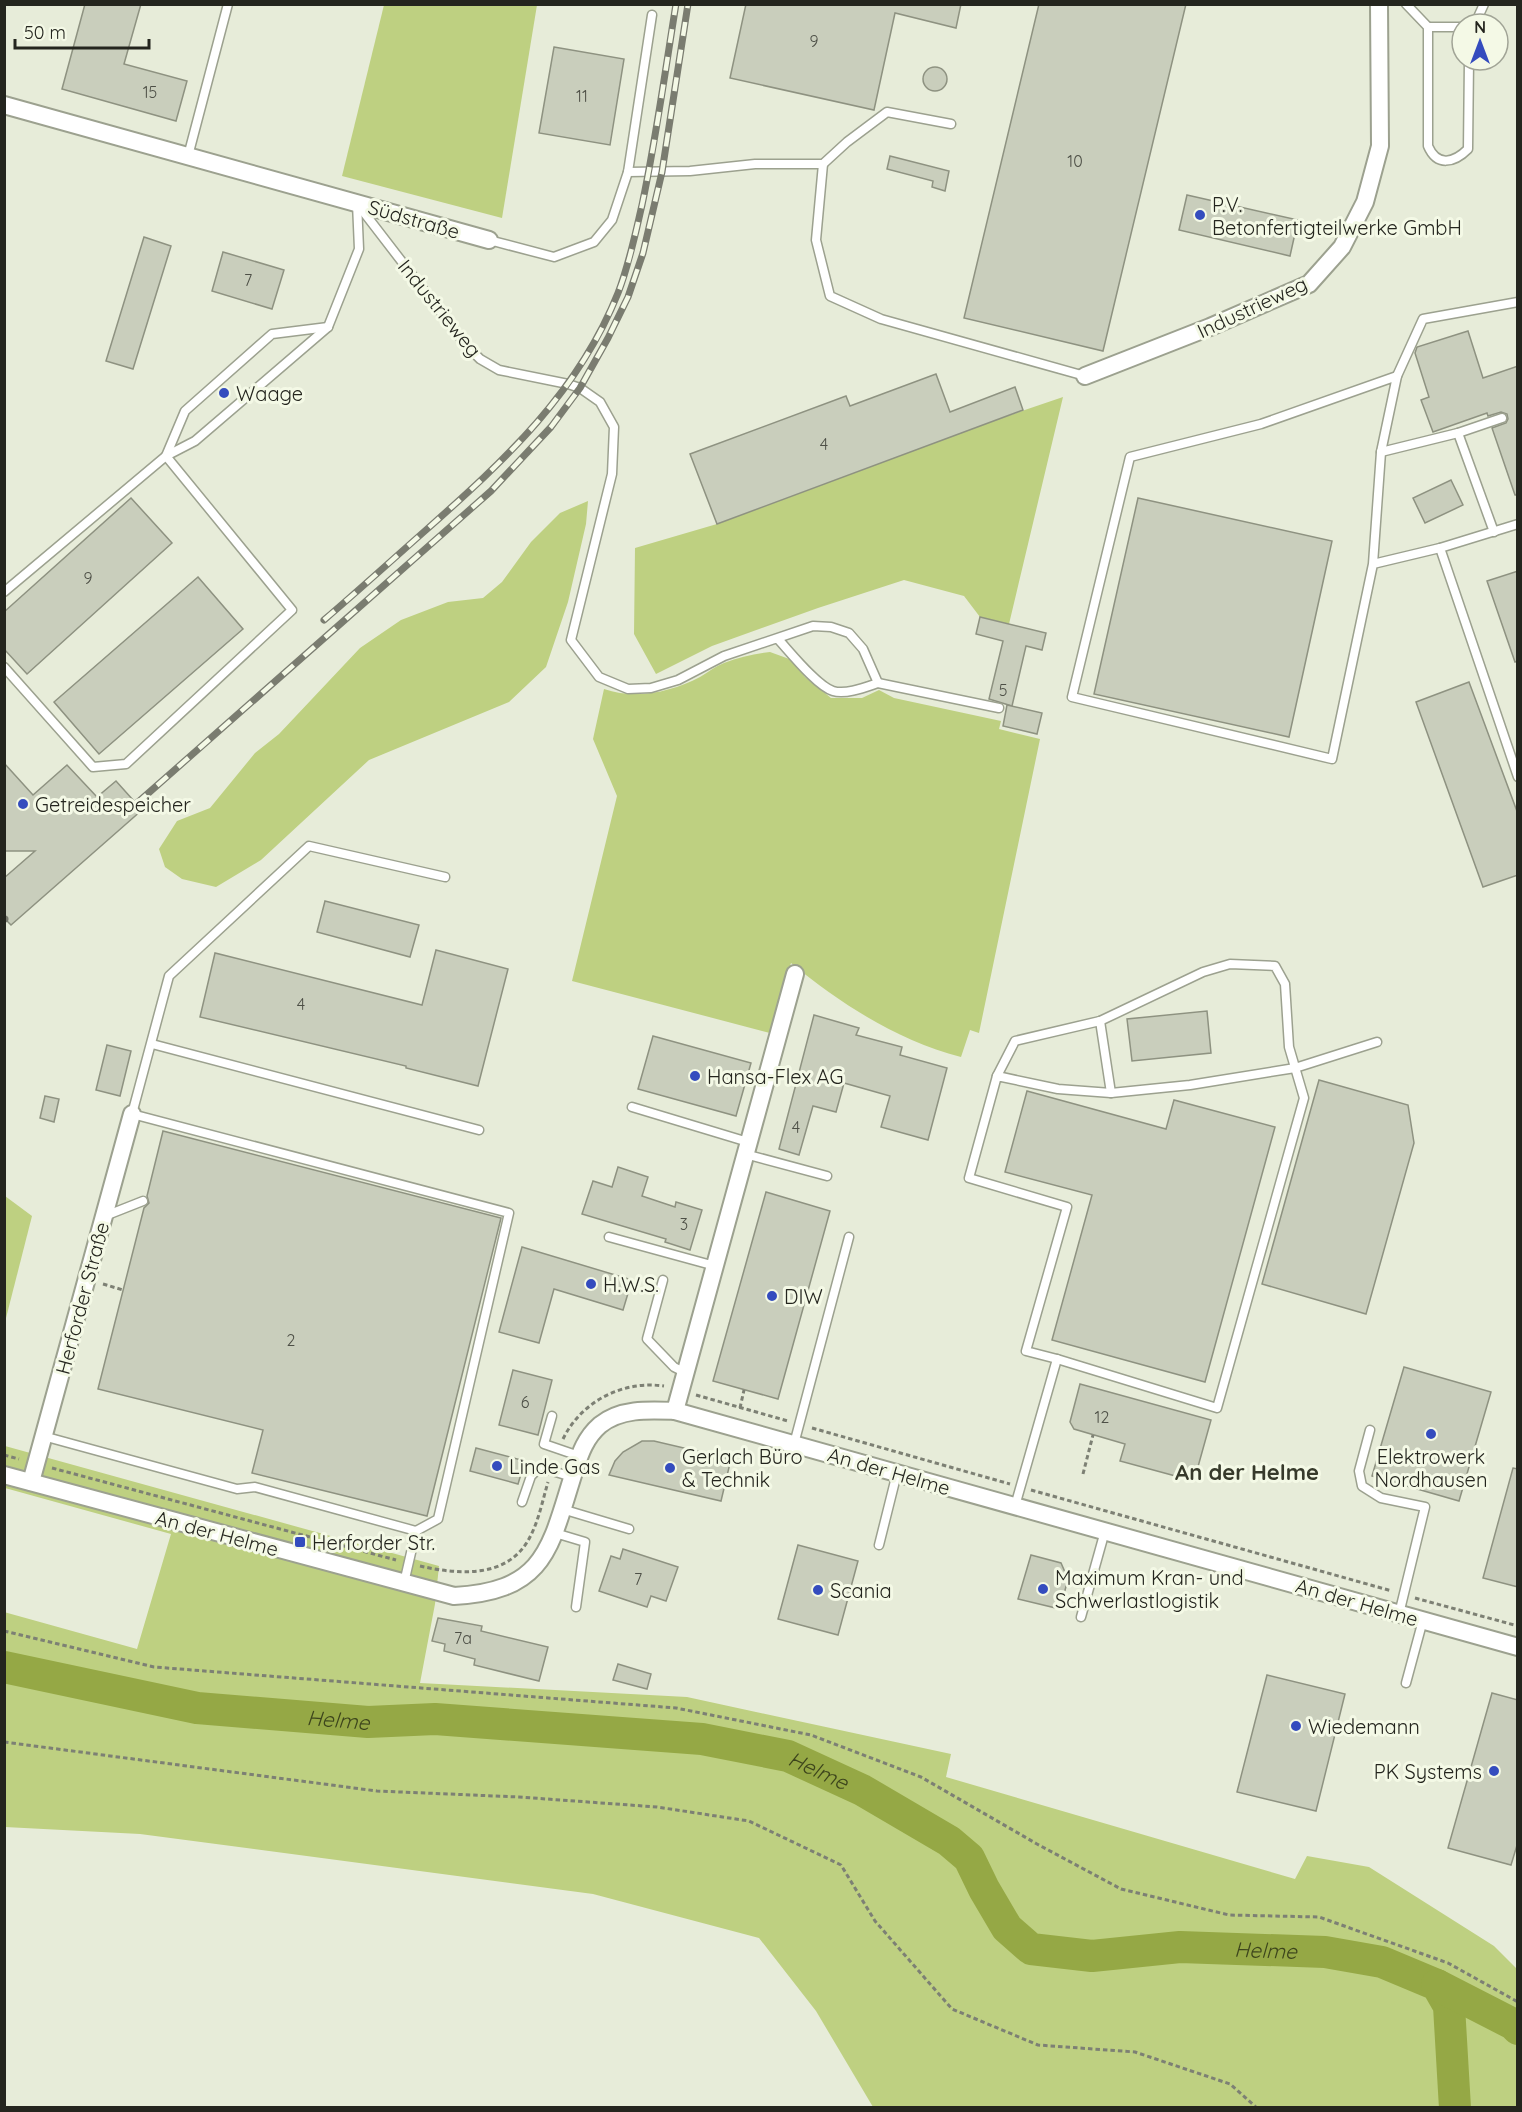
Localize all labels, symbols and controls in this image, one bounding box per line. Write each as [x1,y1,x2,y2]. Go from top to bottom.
scale bar [15,12,148,50]
north arrow [1450,12,1510,72]
text: N [1474,17,1486,37]
text: 50 m [24,21,66,44]
house number: 9 [810,31,819,51]
house number: 15 [143,82,157,102]
house number: 11 [576,86,588,106]
house number: 10 [1067,151,1083,171]
place label: P.V. Betonfertigteilwerke GmbH [1212,192,1462,240]
street label: Südstraße [365,194,463,244]
marker: P.V. Betonfertigteilwerke GmbH [1193,208,1207,222]
street label: Industrieweg [393,254,487,362]
house number: 7 [244,270,252,290]
street label: Industrieweg [1193,271,1311,343]
place label: Waage [236,381,303,406]
marker: Waage [217,386,231,400]
house number: 4 [820,434,828,454]
house number: 9 [84,568,93,588]
house number: 5 [999,680,1007,700]
place label: Getreidespeicher [35,792,191,817]
marker: Getreidespeicher [16,797,30,811]
house number: 4 [297,994,305,1014]
place label: Hansa-Flex AG [707,1064,843,1089]
marker: Hansa-Flex AG [688,1069,702,1083]
house number: 4 [792,1117,800,1137]
house number: 3 [680,1214,688,1234]
street label: Herforder Straße [50,1219,114,1377]
place label: H.W.S. [603,1272,659,1297]
marker: H.W.S. [584,1277,598,1291]
place label: DIW [784,1284,823,1309]
marker: DIW [765,1289,779,1303]
house number: 2 [287,1330,296,1350]
house number: 6 [521,1392,530,1412]
house number: 12 [1095,1407,1110,1427]
marker: Elektrowerk Nordhausen [1424,1427,1438,1441]
street label: An der Helme [825,1442,953,1500]
place label: Gerlach Büro & Technik [682,1444,803,1492]
place label: Elektrowerk Nordhausen [1375,1444,1487,1492]
place label: Linde Gas [509,1454,600,1479]
district label: An der Helme [1175,1458,1319,1486]
marker: Linde Gas [490,1459,504,1473]
marker: Gerlach Büro & Technik [663,1461,677,1475]
street label: An der Helme [153,1505,281,1561]
place label: Herforder Str. [312,1530,435,1555]
marker: Herforder Str. [293,1535,307,1549]
place label: Maximum Kran- und Schwerlastlogistik [1055,1565,1244,1613]
house number: 7 [634,1569,642,1589]
street label: An der Helme [1293,1573,1421,1631]
place label: Scania [830,1578,892,1603]
marker: Maximum Kran- und Schwerlastlogistik [1036,1582,1050,1596]
marker: Scania [811,1583,825,1597]
house number: 7a [454,1628,472,1648]
water label: Helme [306,1704,372,1735]
place label: Wiedemann [1308,1714,1420,1739]
marker: Wiedemann [1289,1719,1303,1733]
water label: Helme [785,1745,854,1795]
place label: PK Systems [1374,1759,1482,1784]
marker: PK Systems [1487,1764,1501,1778]
water label: Helme [1234,1936,1299,1964]

